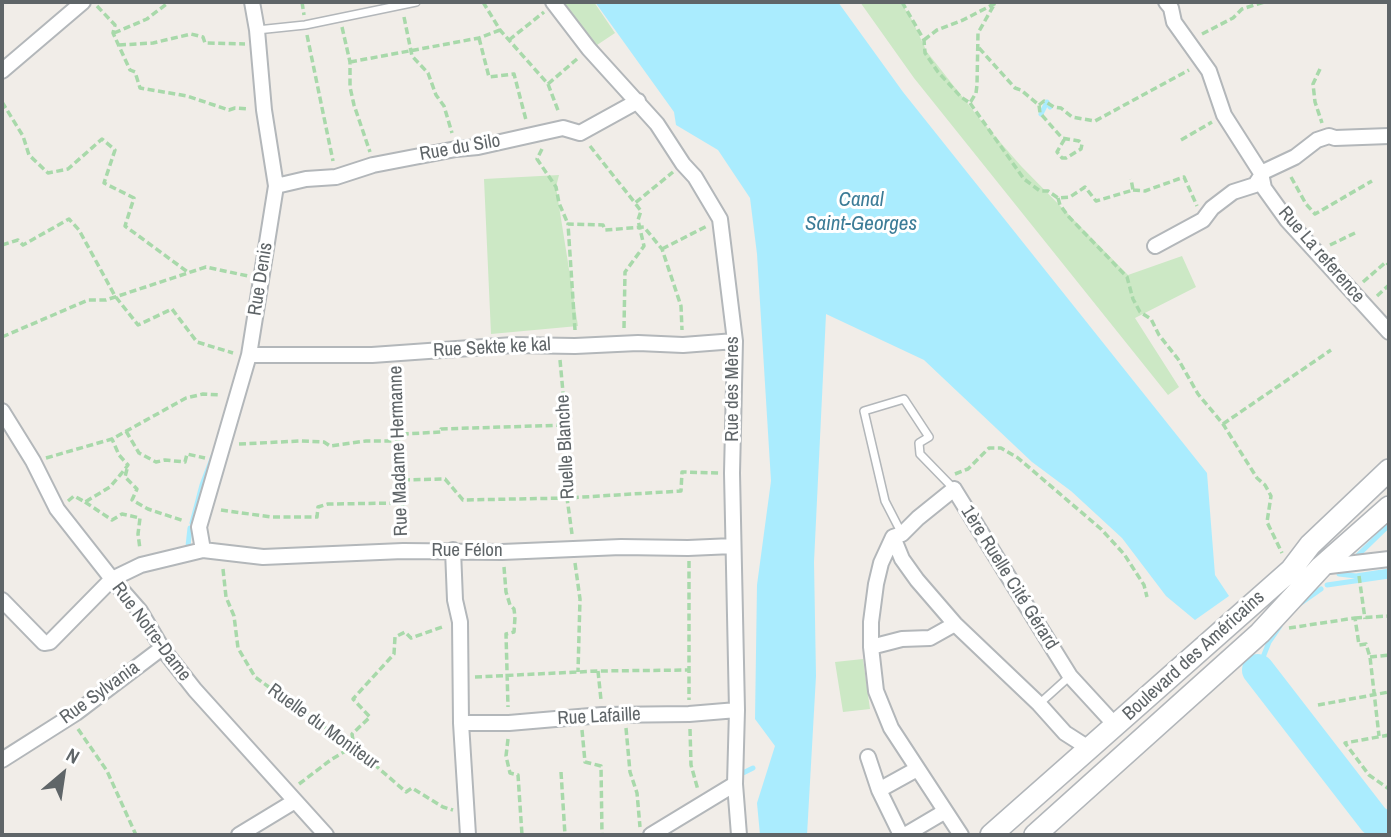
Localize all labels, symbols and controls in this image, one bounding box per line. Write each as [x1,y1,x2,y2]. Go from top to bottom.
street label: Rue du Silo [418,130,502,166]
water label: Canal Saint-Georges [805,187,917,237]
street label: Rue La reference [1273,202,1369,308]
street label: Rue Denis [244,241,278,317]
street label: Rue Sekte ke kal [433,334,551,362]
street label: Rue des Mères [722,336,744,442]
street label: Rue Madame Hermanne [385,365,413,537]
street label: Ruelle Blanche [552,394,580,500]
street label: 1ère Ruelle Cité Gérard [956,502,1062,654]
street label: Rue Félon [431,540,503,562]
street label: Rue Notre-Dame [106,578,196,686]
street label: Boulevard des Américains [1118,586,1270,726]
street label: Rue Sylvania [56,657,144,729]
street label: Ruelle du Moniteur [263,679,383,775]
street label: Rue Lafaille [557,703,641,731]
north arrow [28,739,98,809]
text: N [62,742,84,770]

